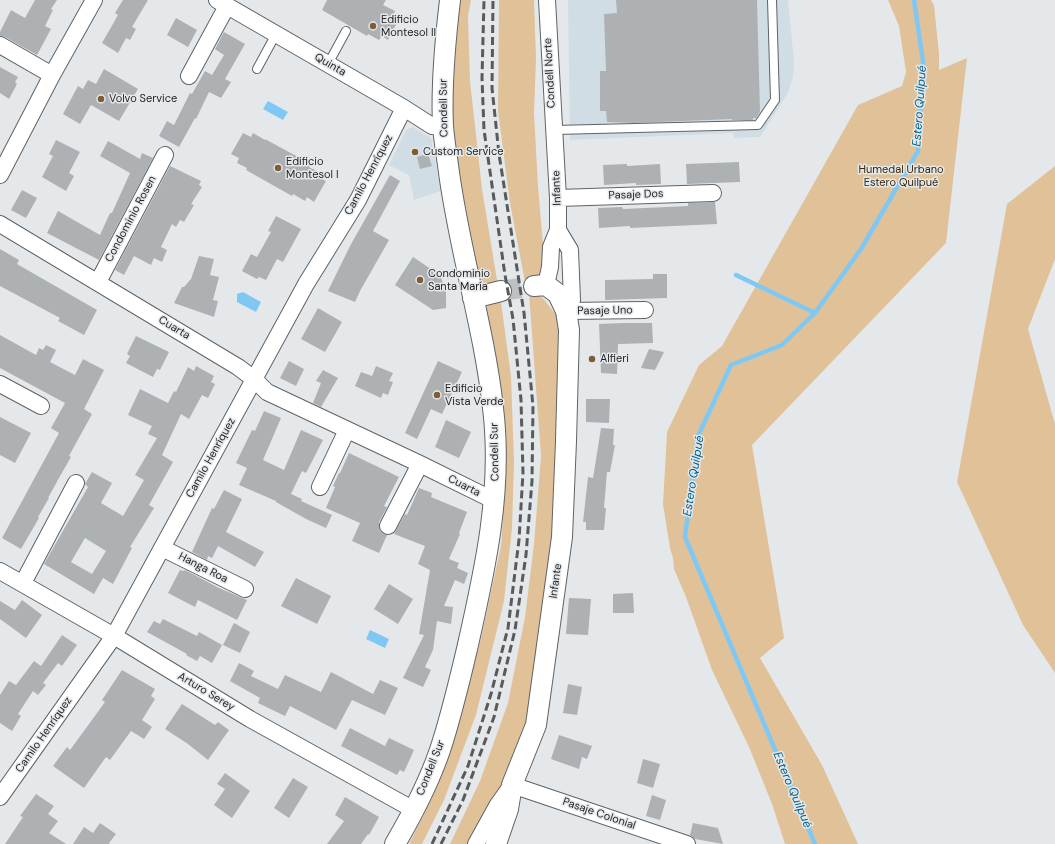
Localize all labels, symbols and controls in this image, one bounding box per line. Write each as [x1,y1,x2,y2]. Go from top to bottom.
place label: Edificio Montesol II [381,13,436,39]
marker: Edificio Montesol II [368,21,378,31]
street label: Condell Norte [542,38,558,108]
street label: Quinta [312,51,348,79]
water label: Estero Quilpué [910,65,930,147]
street label: Condell Sur [437,79,451,137]
place label: Volvo Service [109,92,177,106]
marker: Volvo Service [96,94,106,104]
street label: Camilo Henríquez [342,132,396,218]
place label: Custom Service [423,145,504,159]
marker: Custom Service [410,147,420,157]
place label: Edificio Montesol I [286,155,338,181]
marker: Edificio Montesol I [273,163,283,173]
park label: Humedal Urbano Estero Quilpué [858,163,944,189]
street label: Infante [550,170,564,206]
street label: Condominio Rosen [103,174,159,264]
street label: Pasaje Dos [608,187,664,203]
place label: Condominio Santa María [428,267,490,293]
marker: Condominio Santa María [415,275,425,285]
street label: Pasaje Uno [577,304,633,318]
street label: Cuarta [156,313,192,343]
place label: Alfieri [600,352,629,366]
marker: Alfieri [587,354,597,364]
place label: Edificio Vista Verde [445,382,503,408]
marker: Edificio Vista Verde [432,390,442,400]
street label: Camilo Henríquez [184,416,238,500]
street label: Condell Sur [488,423,502,481]
water label: Estero Quilpué [681,435,707,517]
street label: Cuarta [446,472,482,500]
street label: Hanga Roa [176,550,230,586]
street label: Infante [547,563,565,599]
street label: Arturo Serey [175,670,237,714]
street label: Camilo Henríquez [13,695,75,775]
street label: Condell Sur [414,738,448,798]
water label: Estero Quilpué [769,750,815,830]
street label: Pasaje Colonial [561,795,637,833]

